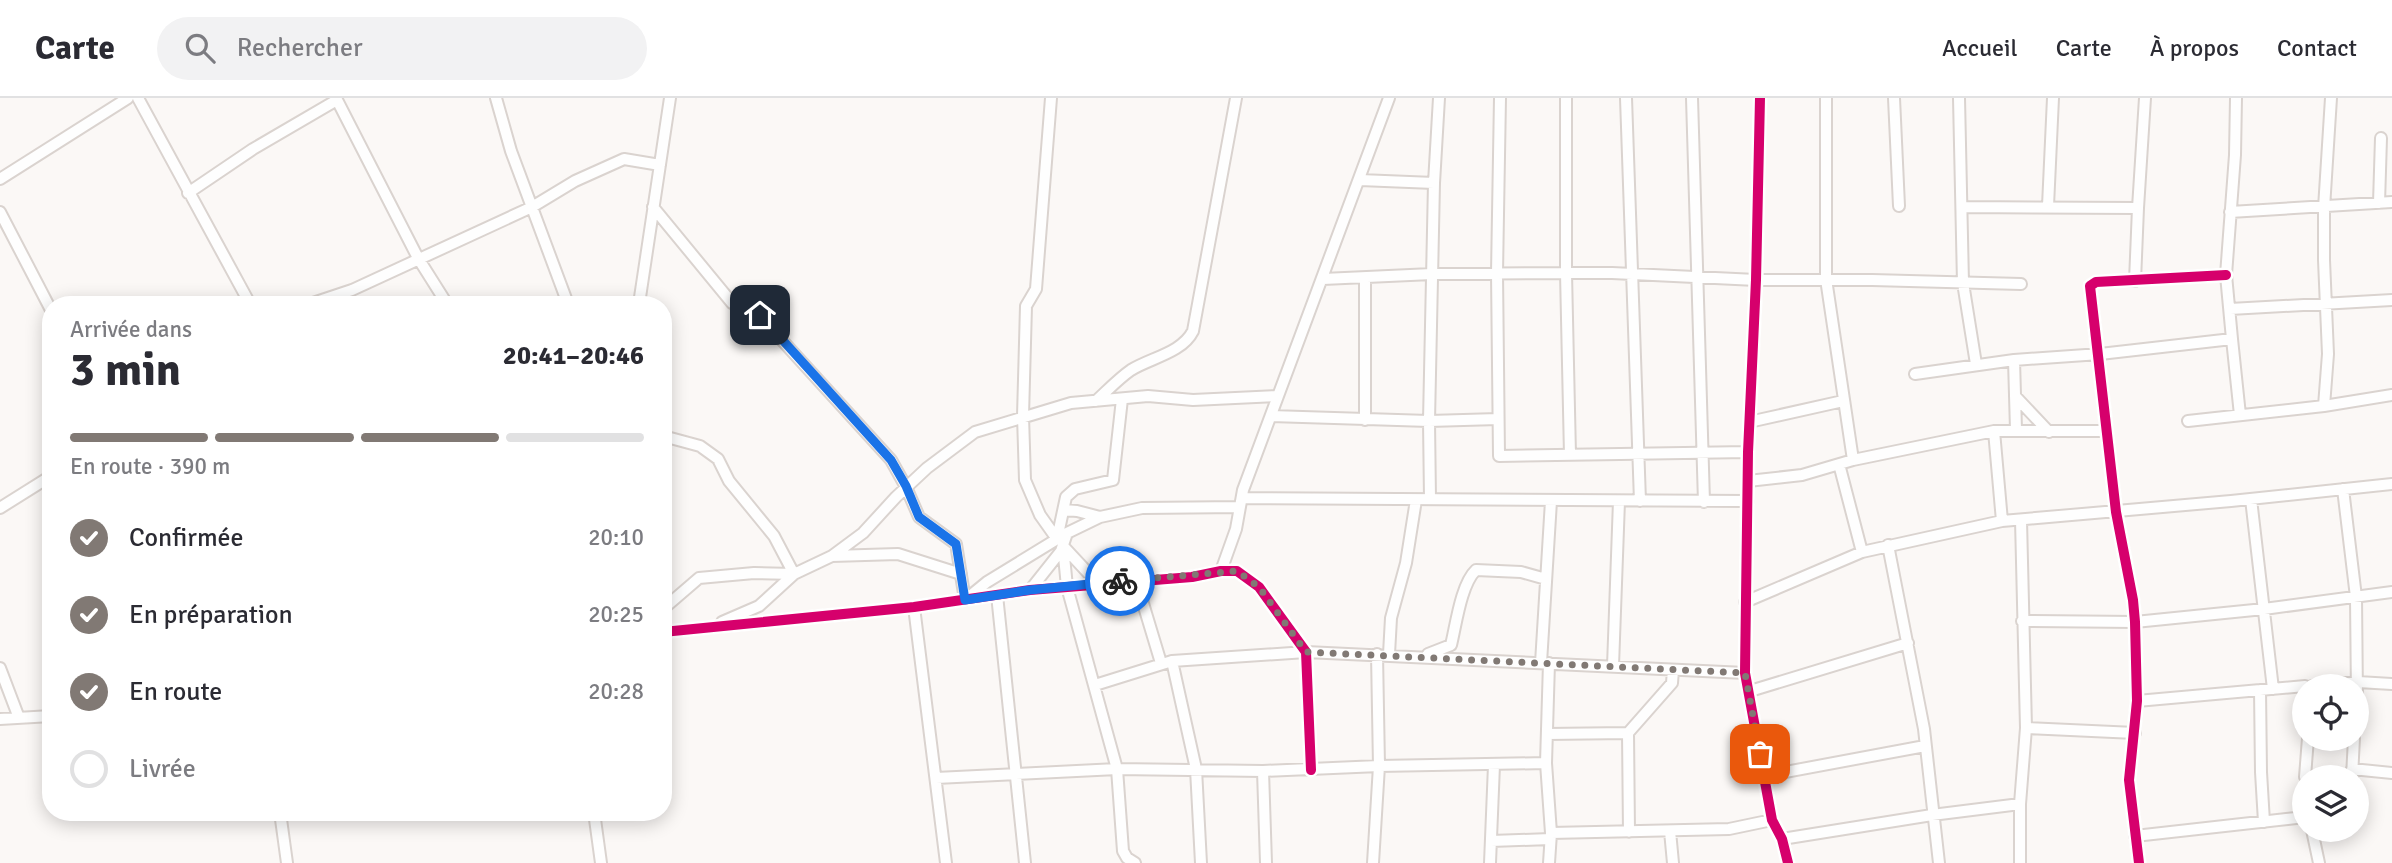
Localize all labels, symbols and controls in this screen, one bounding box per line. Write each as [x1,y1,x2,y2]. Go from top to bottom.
search box [157,17,647,80]
text: Carte [35,28,115,69]
icon: search [181,29,219,67]
text: Rechercher [237,32,363,64]
text: Accueil [1942,33,2018,63]
text: Carte [2056,33,2112,63]
text: À propos [2150,33,2239,63]
text: Contact [2277,33,2357,63]
pin [730,285,790,345]
icon: home [741,296,779,334]
text: Arrivée dans [70,315,192,344]
text: 20:41–20:46 [503,340,644,372]
text: 3 min [70,342,181,398]
text: En route · 390 m [70,452,230,481]
icon: check [70,519,108,557]
text: Confirmée [129,522,244,554]
text: 20:10 [588,523,644,552]
courier [1085,546,1155,616]
icon: bike [1101,562,1139,600]
icon: check [70,596,108,634]
text: En préparation [129,599,293,631]
text: 20:25 [588,600,644,629]
icon: check [70,673,108,711]
map controls [2292,674,2369,842]
button: locate [2292,674,2369,751]
text: En route [129,676,222,708]
text: 20:28 [588,677,644,706]
pin [1730,724,1790,784]
icon: bag [1741,735,1779,773]
text: Livrée [129,753,196,785]
button: layers [2292,765,2369,842]

